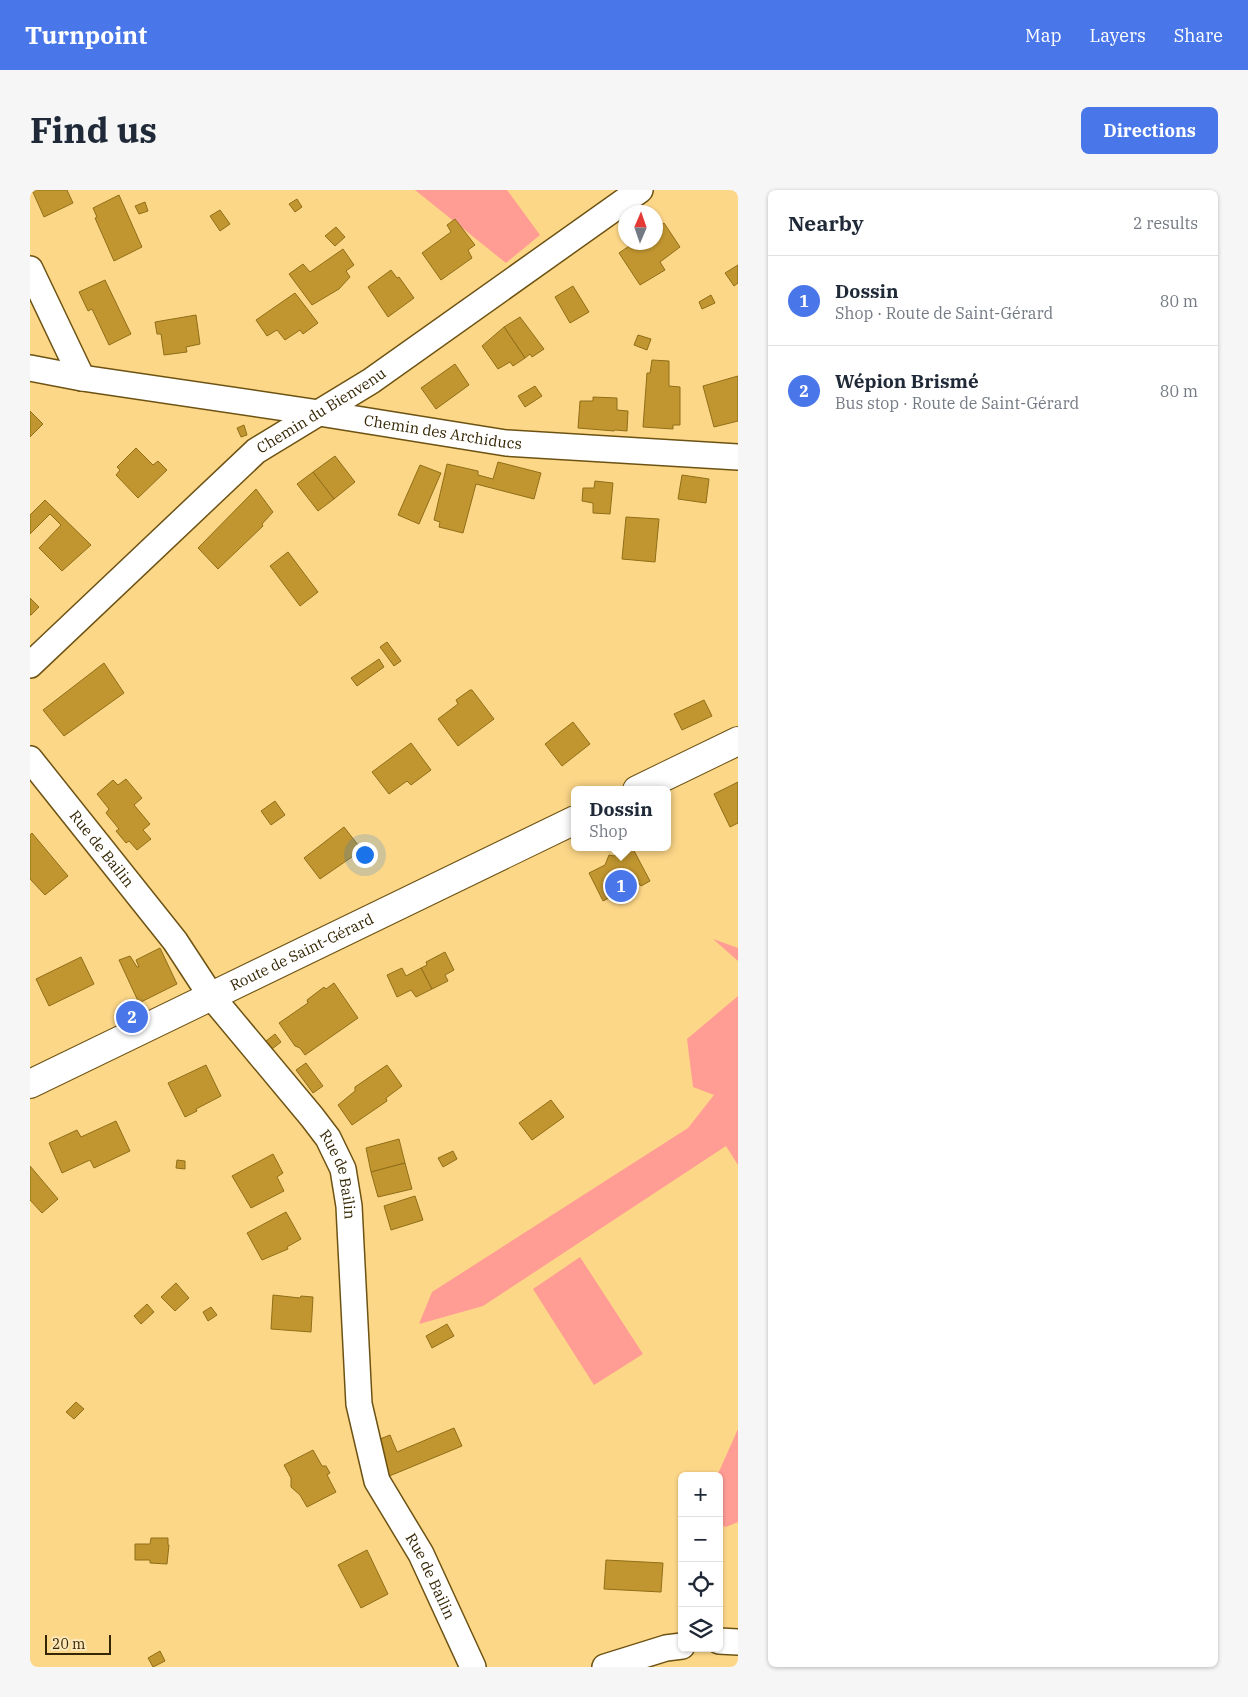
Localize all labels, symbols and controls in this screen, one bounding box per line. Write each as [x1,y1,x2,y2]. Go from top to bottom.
text: Turnpoint [25,19,147,51]
text: Map [1025,24,1062,47]
text: Layers [1090,24,1146,47]
text: Share [1174,24,1223,47]
text: Find us [30,107,157,153]
button: Directions [1081,107,1218,154]
north arrow [618,205,663,250]
text: Nearby [788,209,864,237]
text: 2 results [1133,213,1198,233]
text: Dossin [835,279,899,303]
text: 1 [799,291,809,311]
text: 80 m [1160,291,1198,311]
text: Shop · Route de Saint-Gérard [835,303,1053,323]
street label: Chemin du Bienvenu [253,363,389,457]
text: Wépion Brismé [835,369,979,393]
text: 2 [799,381,809,401]
text: 80 m [1160,381,1198,401]
text: Bus stop · Route de Saint-Gérard [835,393,1079,413]
street label: Chemin des Archiducs [363,410,522,453]
popup [571,786,671,851]
text: Dossin [589,797,653,821]
street label: Rue de Bailin [66,806,139,891]
text: Shop [589,821,627,841]
your location [352,842,378,868]
pin: 1 [605,867,637,905]
street label: Route de Saint-Gérard [227,909,376,995]
pin: 2 [116,998,148,1036]
street label: Rue de Bailin [316,1125,360,1220]
map controls [678,1472,723,1652]
button: + [678,1472,723,1517]
button: − [678,1517,723,1562]
street label: Rue de Bailin [402,1529,460,1622]
button: locate [678,1562,723,1607]
button: layers [678,1607,723,1652]
scale bar [45,1632,111,1655]
text: 20 m [52,1635,85,1653]

